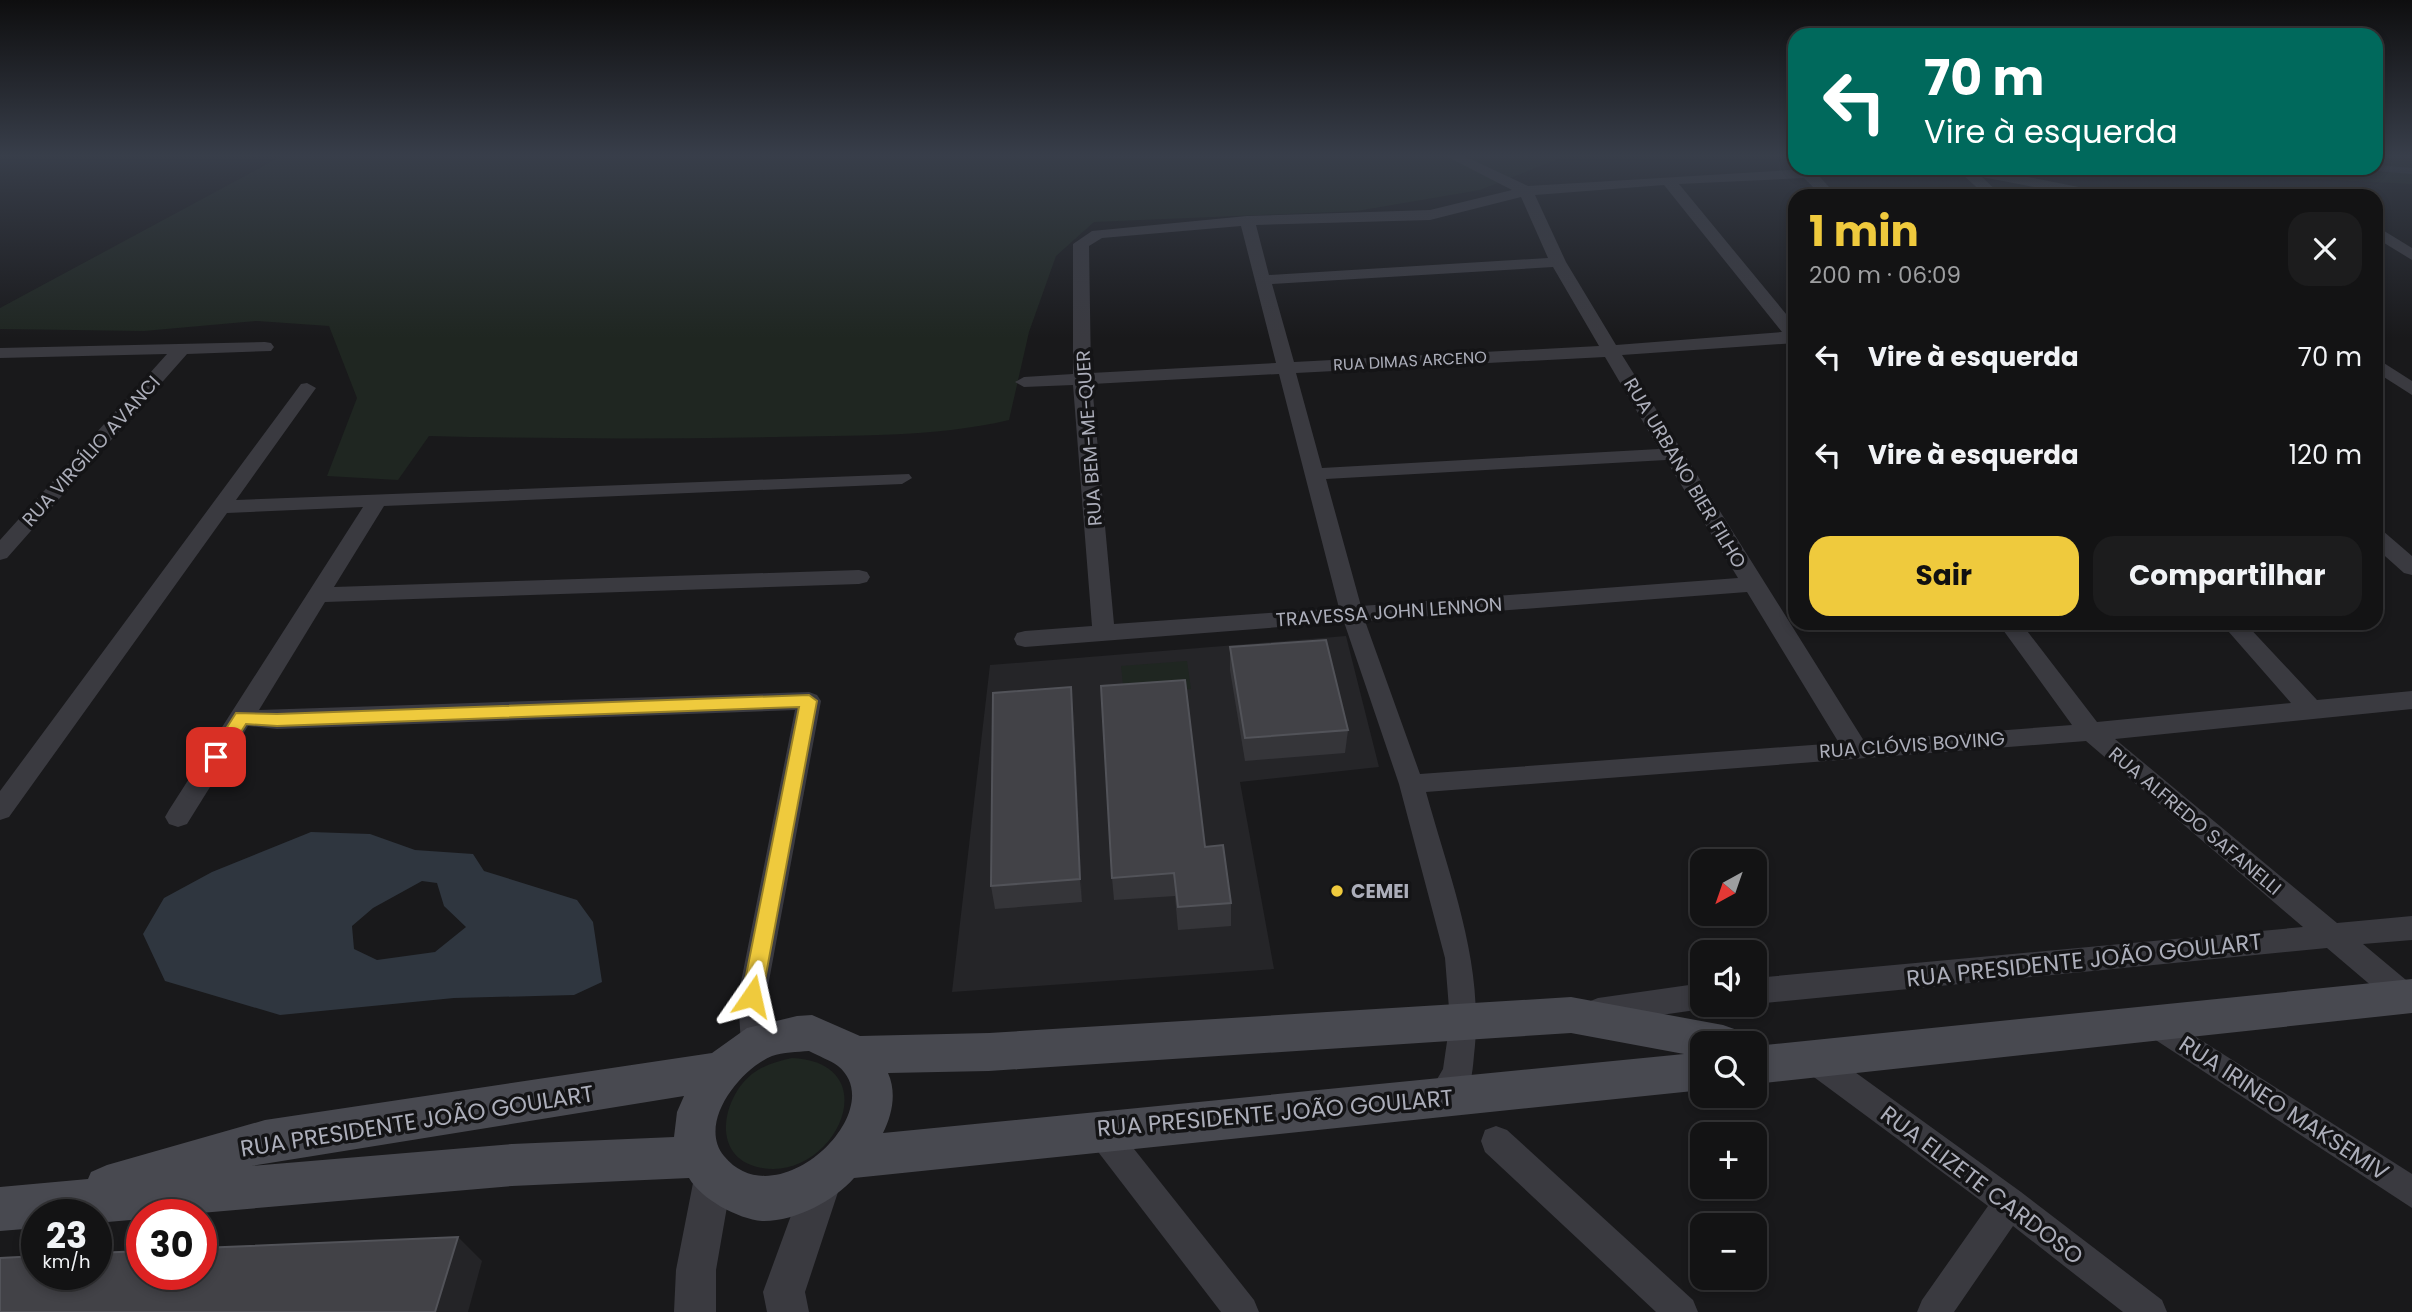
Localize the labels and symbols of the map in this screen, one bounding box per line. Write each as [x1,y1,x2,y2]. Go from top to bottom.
street label: RUA DIMAS ARCENO [1333,345,1487,377]
street label: RUA BEM-ME-QUER [1069,349,1109,527]
street label: RUA VIRGÍLIO AVANCI [16,370,166,532]
street label: RUA URBANO BIER FILHO [1617,373,1753,573]
street label: TRAVESSA JOHN LENNON [1275,591,1503,633]
street label: RUA CLÓVIS BOVING [1818,725,2006,765]
pin [186,727,246,787]
street label: RUA ALFREDO SAFANELLI [2103,741,2287,901]
north arrow [1690,849,1768,926]
place label: CEMEI [1351,878,1409,905]
marker: CEMEI [1329,883,1345,899]
street label: RUA PRESIDENTE JOÃO GOULART [1905,925,2263,995]
position arrow [715,959,789,1033]
street label: RUA IRINEO MAKSEMIV [2173,1028,2395,1188]
street label: RUA PRESIDENTE JOÃO GOULART [238,1077,596,1165]
street label: RUA PRESIDENTE JOÃO GOULART [1096,1081,1454,1145]
street label: RUA ELIZETE CARDOSO [1874,1098,2090,1272]
speed limit sign: 30 [126,1199,217,1290]

